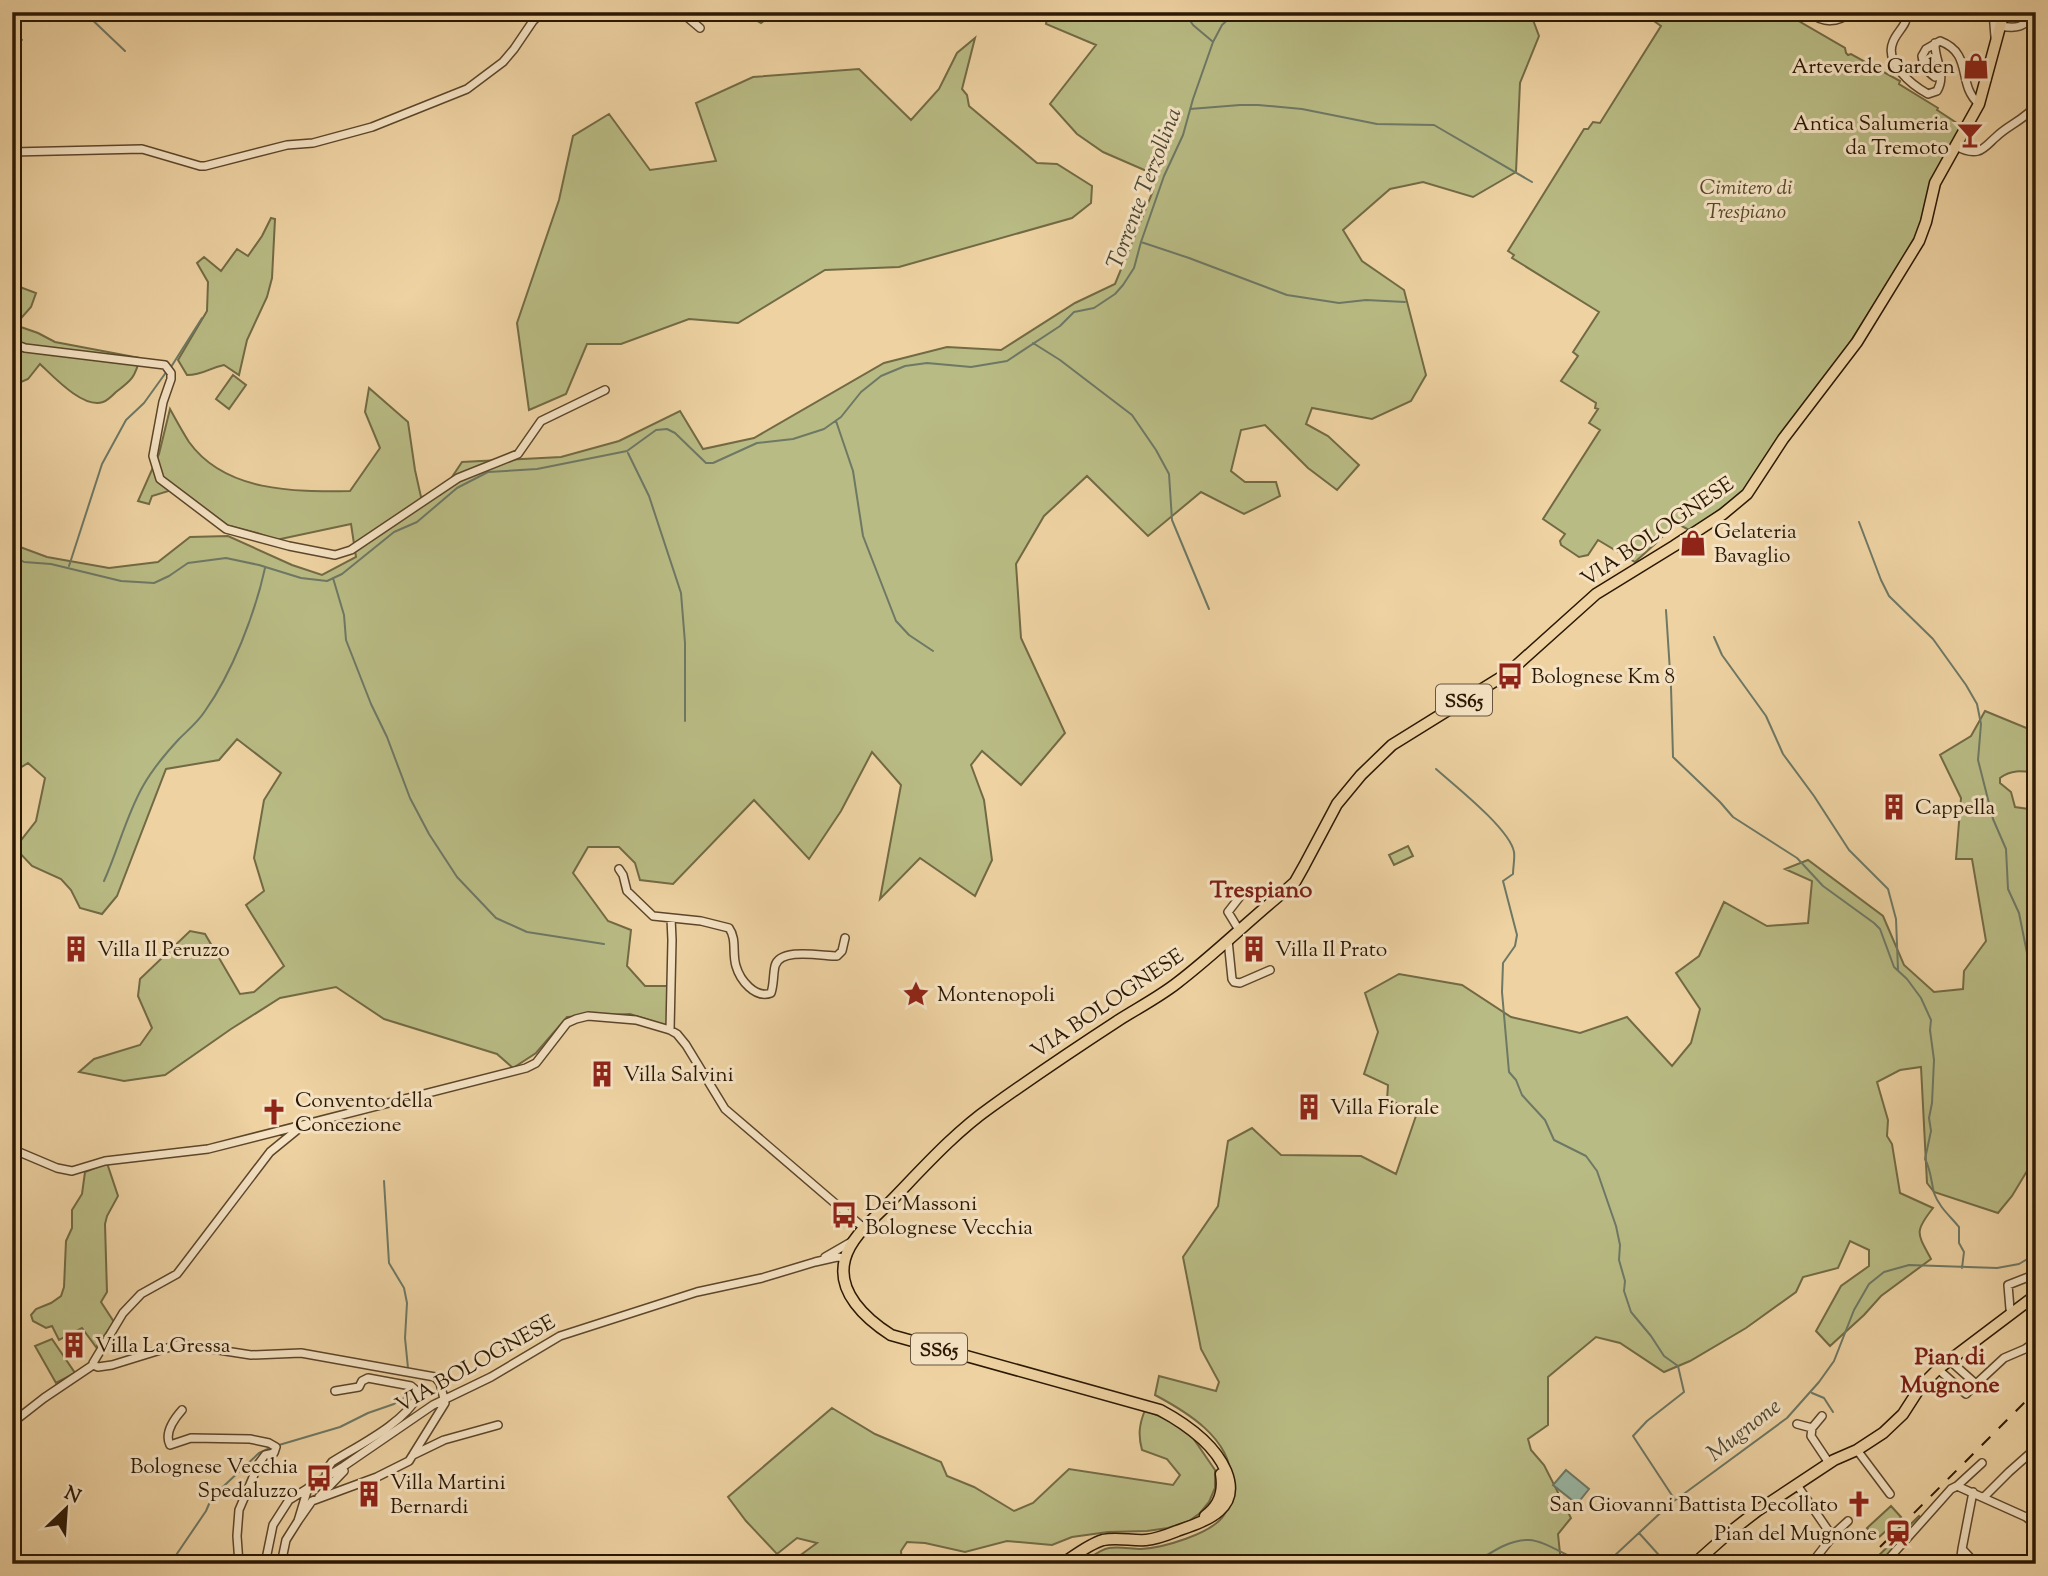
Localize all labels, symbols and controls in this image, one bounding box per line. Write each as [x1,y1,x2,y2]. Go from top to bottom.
shop icon: Arteverde Garden [1961,51,1991,81]
place label: Arteverde Garden [1792,53,1955,83]
water label: Torrente Terzollina [1099,103,1191,274]
place label: Antica Salumeria da Tremoto [1793,110,1949,164]
bar icon: Antica Salumeria da Tremoto [1955,120,1985,150]
park label: Cimitero di Trespiano [1700,174,1792,228]
street label: VIA BOLOGNESE [1576,470,1741,595]
place label: Gelateria Bavaglio [1714,518,1797,572]
shop icon: Gelateria Bavaglio [1678,528,1708,558]
bus stop icon: Bolognese Km 8 [1495,661,1525,691]
place label: Bolognese Km 8 [1531,663,1675,693]
road number: SS65 [1436,684,1492,716]
building icon: Cappella [1879,792,1909,822]
place label: Cappella [1915,794,1996,824]
district label: Trespiano [1210,874,1312,908]
building icon: Villa Il Peruzzo [61,934,91,964]
building icon: Villa Il Prato [1239,934,1269,964]
place label: Villa Il Peruzzo [97,936,230,966]
place label: Villa Il Prato [1275,936,1387,966]
street label: VIA BOLOGNESE [1026,942,1191,1067]
place icon: Montenopoli [901,979,931,1009]
place label: Montenopoli [937,981,1055,1011]
building icon: Villa Salvini [587,1059,617,1089]
place label: Villa Salvini [623,1061,734,1091]
place label: Convento della Concezione [295,1087,433,1141]
building icon: Villa Fiorale [1294,1092,1324,1122]
place label: Villa Fiorale [1330,1094,1439,1124]
church icon: Convento della Concezione [259,1097,289,1127]
place label: Dei Massoni Bolognese Vecchia [865,1190,1033,1244]
bus stop icon: Dei Massoni Bolognese Vecchia [829,1200,859,1230]
street label: VIA BOLOGNESE [390,1308,562,1421]
building icon: Villa La Gressa [59,1330,89,1360]
place label: Villa La Gressa [95,1332,231,1362]
road number: SS65 [911,1334,967,1364]
district label: Pian di Mugnone [1900,1341,2000,1403]
water label: Mugnone [1700,1391,1789,1471]
place label: Bolognese Vecchia Spedaluzzo [130,1453,298,1507]
bus stop icon: Bolognese Vecchia Spedaluzzo [304,1463,334,1493]
place label: Villa Martini Bernardi [390,1469,506,1523]
north arrow [32,1474,102,1544]
building icon: Villa Martini Bernardi [354,1479,384,1509]
text: N [60,1480,85,1511]
church icon: San Giovanni Battista Decollato [1844,1489,1874,1519]
place label: San Giovanni Battista Decollato [1549,1491,1838,1521]
station icon: Pian del Mugnone [1883,1518,1913,1548]
place label: Pian del Mugnone [1714,1520,1877,1550]

